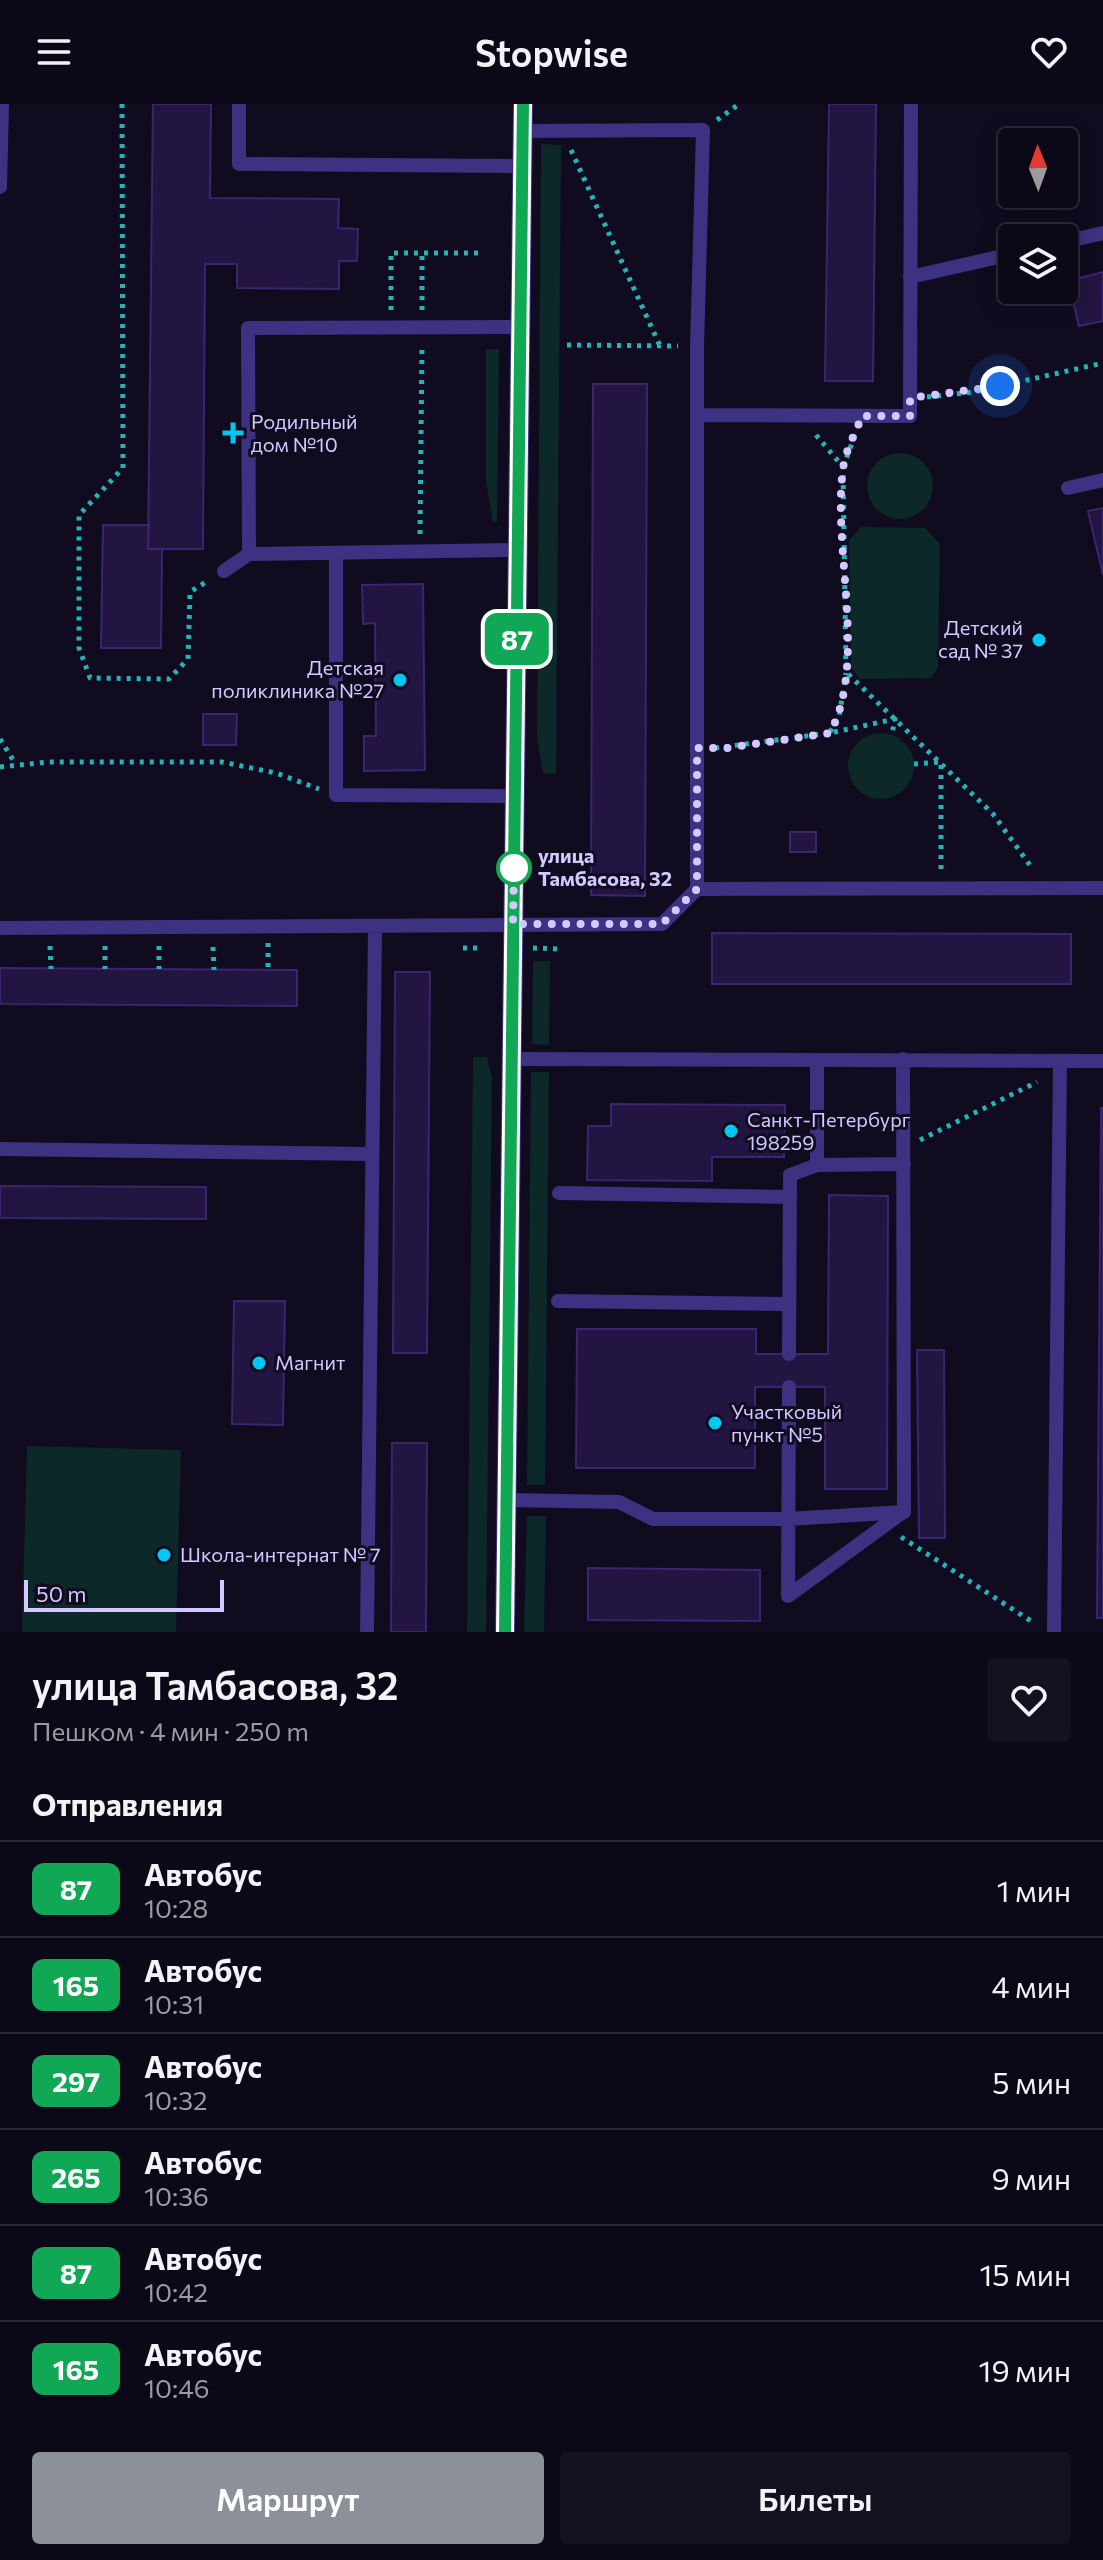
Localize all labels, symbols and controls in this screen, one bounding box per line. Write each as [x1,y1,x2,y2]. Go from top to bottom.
icon: menu [32,30,76,74]
text: Stopwise [475,30,628,74]
icon: heart [1027,30,1071,74]
north arrow [998,128,1078,208]
map controls [998,128,1078,304]
button: layers [998,224,1078,304]
your location [980,366,1020,406]
place label: Родильный дом №10 [251,409,357,456]
marker: Родильный дом №10 [222,422,244,444]
line badge: 87 [481,613,553,665]
place label: Детский сад № 37 [938,615,1023,662]
text: 87 [501,622,533,656]
marker: Детский сад № 37 [1030,631,1048,649]
place label: Детская поликлиника №27 [211,655,384,702]
marker: Детская поликлиника №27 [391,671,409,689]
place label: улица Тамбасова, 32 [538,843,672,890]
marker: улица Тамбасова, 32 [497,851,531,885]
place label: Санкт-Петербург 198259 [747,1107,911,1154]
marker: Санкт-Петербург 198259 [722,1122,740,1140]
place label: Магнит [275,1350,345,1374]
marker: Магнит [250,1354,268,1372]
place label: Участковый пункт №5 [731,1399,842,1446]
marker: Участковый пункт №5 [706,1414,724,1432]
place label: Школа-интернат № 7 [180,1542,381,1566]
marker: Школа-интернат № 7 [155,1546,173,1564]
scale bar [24,1576,224,1612]
text: 50 m [36,1580,86,1607]
button: heart [987,1658,1071,1742]
text: улица Тамбасова, 32 [32,1661,398,1708]
text: Пешком · 4 мин · 250 m [32,1715,309,1746]
text: Отправления [32,1785,223,1822]
text: Автобус [144,1855,262,1892]
text: 1 мин [997,1871,1071,1908]
text: 87 [60,1872,92,1906]
text: 10:28 [144,1892,208,1923]
text: Автобус [144,1951,262,1988]
text: 4 мин [992,1967,1071,2004]
text: 165 [53,1968,99,2002]
text: 10:31 [144,1988,204,2019]
text: Автобус [144,2047,262,2084]
text: 5 мин [992,2063,1071,2100]
text: 297 [52,2064,100,2098]
text: 10:32 [144,2084,207,2115]
text: Автобус [144,2143,262,2180]
text: 9 мин [991,2159,1071,2196]
text: 265 [51,2160,101,2194]
text: 10:36 [144,2180,209,2211]
text: Автобус [144,2239,262,2276]
text: 15 мин [980,2255,1071,2292]
text: 87 [60,2256,92,2290]
text: 10:42 [144,2276,208,2307]
text: Автобус [144,2335,262,2372]
text: 19 мин [979,2351,1071,2388]
text: 165 [53,2352,99,2386]
text: 10:46 [144,2372,210,2403]
button: Маршрут [32,2452,544,2544]
button: Билеты [560,2452,1071,2544]

